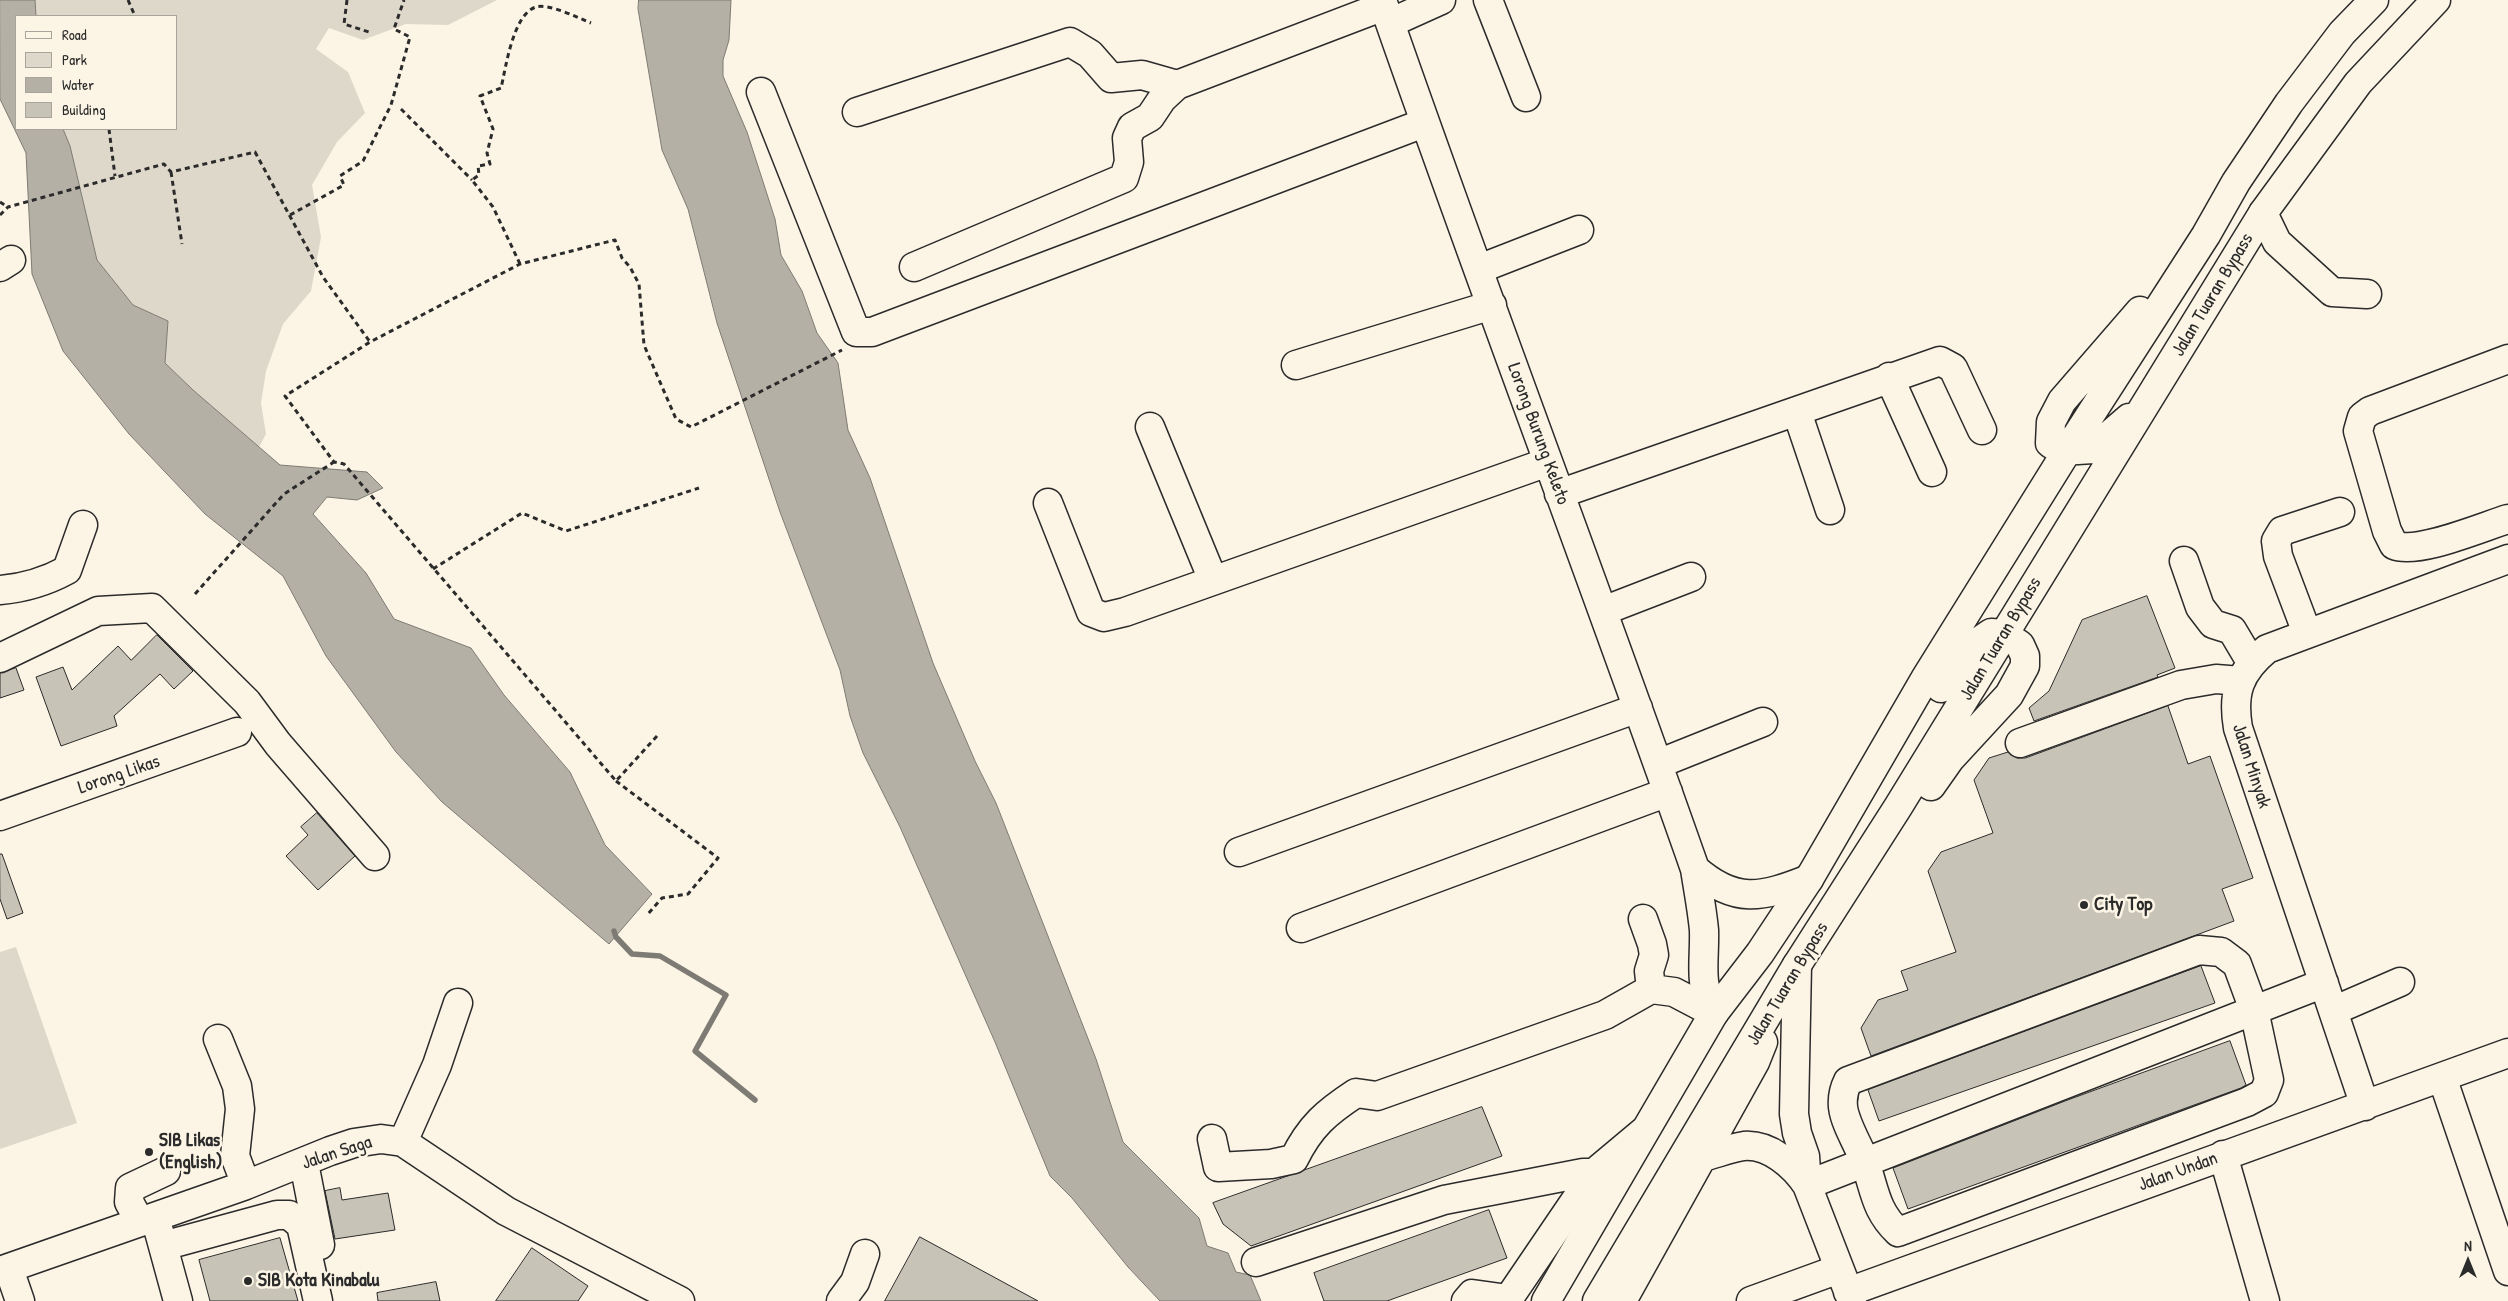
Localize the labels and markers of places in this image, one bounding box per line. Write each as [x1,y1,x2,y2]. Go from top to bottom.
place label: City Top [2094,894,2152,916]
marker: City Top [2078,899,2090,911]
place label: SIB Likas (English) [159,1130,222,1174]
marker: SIB Likas (English) [143,1146,155,1158]
place label: SIB Kota Kinabalu [258,1270,379,1292]
marker: SIB Kota Kinabalu [242,1275,254,1287]

